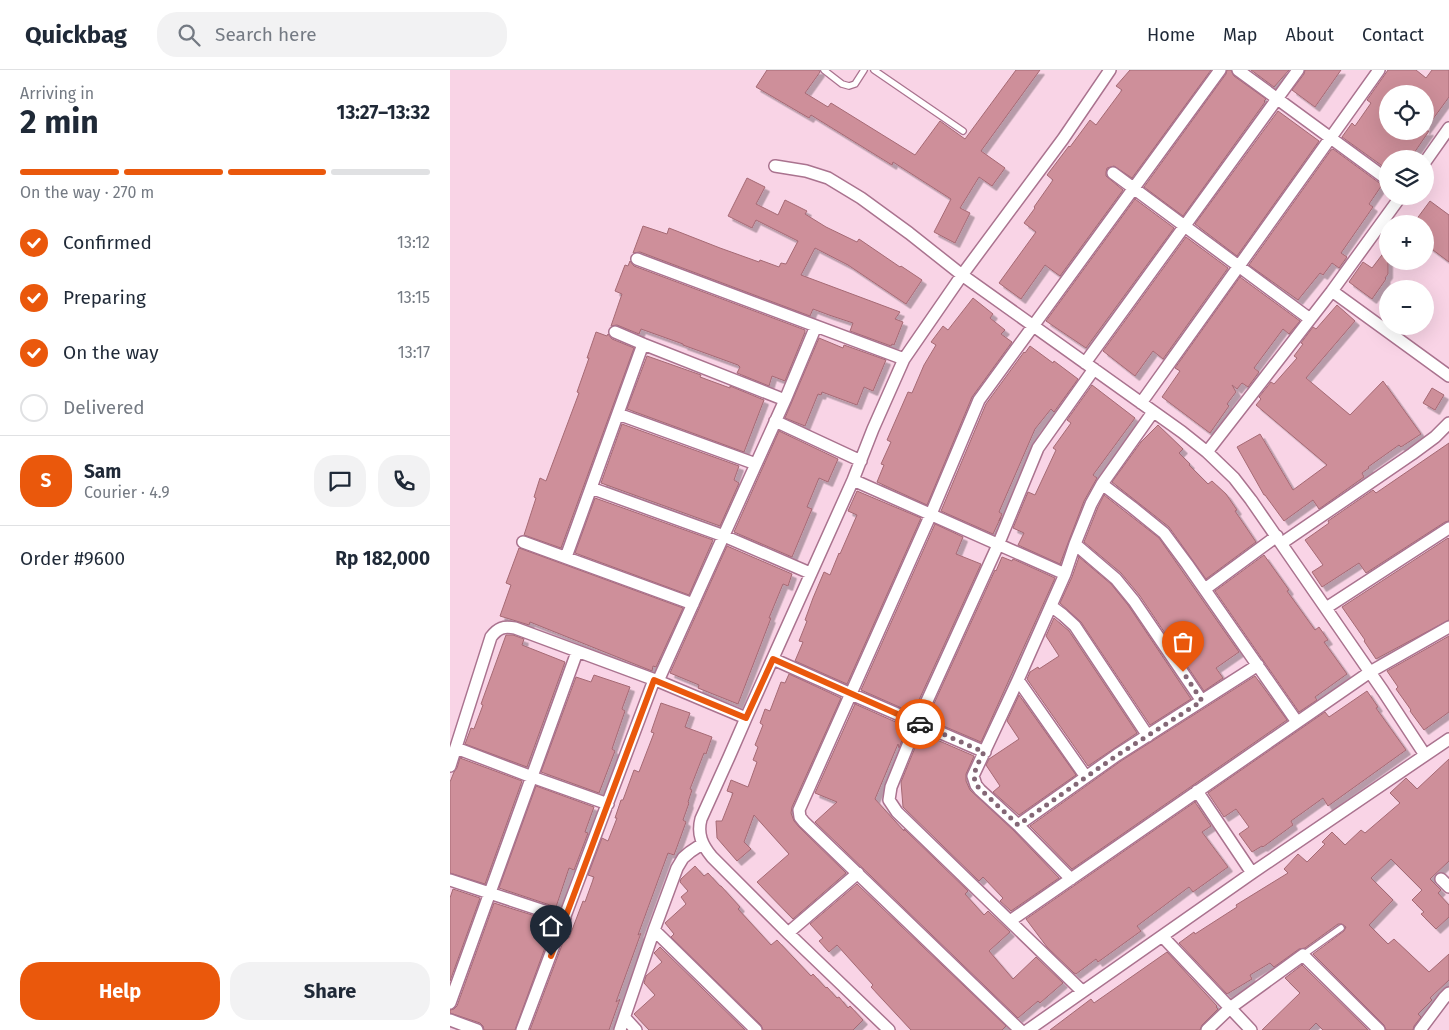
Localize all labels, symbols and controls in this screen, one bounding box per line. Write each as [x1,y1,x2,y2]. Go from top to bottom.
search box [157,12,507,57]
text: Quickbag [25,21,127,49]
icon: search [175,21,203,49]
text: Search here [215,23,317,46]
text: Home [1147,24,1195,46]
text: Map [1223,24,1257,46]
text: About [1285,24,1334,46]
text: Contact [1362,24,1424,46]
text: Arriving in [20,84,94,103]
map controls [1379,85,1434,335]
button: locate [1379,85,1434,140]
text: 13:27–13:32 [337,101,430,124]
text: 2 min [20,103,99,141]
button: layers [1379,150,1434,205]
text: On the way · 270 m [20,183,154,202]
button: + [1379,215,1434,270]
icon: check [20,229,48,257]
text: Confirmed [63,231,152,254]
text: 13:12 [397,233,430,252]
button: − [1379,280,1434,335]
icon: check [20,284,48,312]
text: Preparing [63,286,146,309]
text: 13:15 [397,288,430,307]
icon: check [20,339,48,367]
text: On the way [63,341,159,364]
text: 13:17 [398,343,430,362]
text: Delivered [63,396,145,419]
button: chat [314,455,366,507]
button: phone [378,455,430,507]
text: Sam [84,460,121,483]
text: S [41,469,51,492]
text: Courier · 4.9 [84,483,170,502]
text: Order #9600 [20,547,125,570]
text: Rp 182,000 [335,547,430,570]
pin [1162,621,1204,672]
icon: bag [1169,628,1197,656]
courier [895,699,945,749]
icon: car [906,710,934,738]
pin [530,905,572,956]
icon: home [537,912,565,940]
button: Help [20,962,220,1020]
button: Share [230,962,430,1020]

